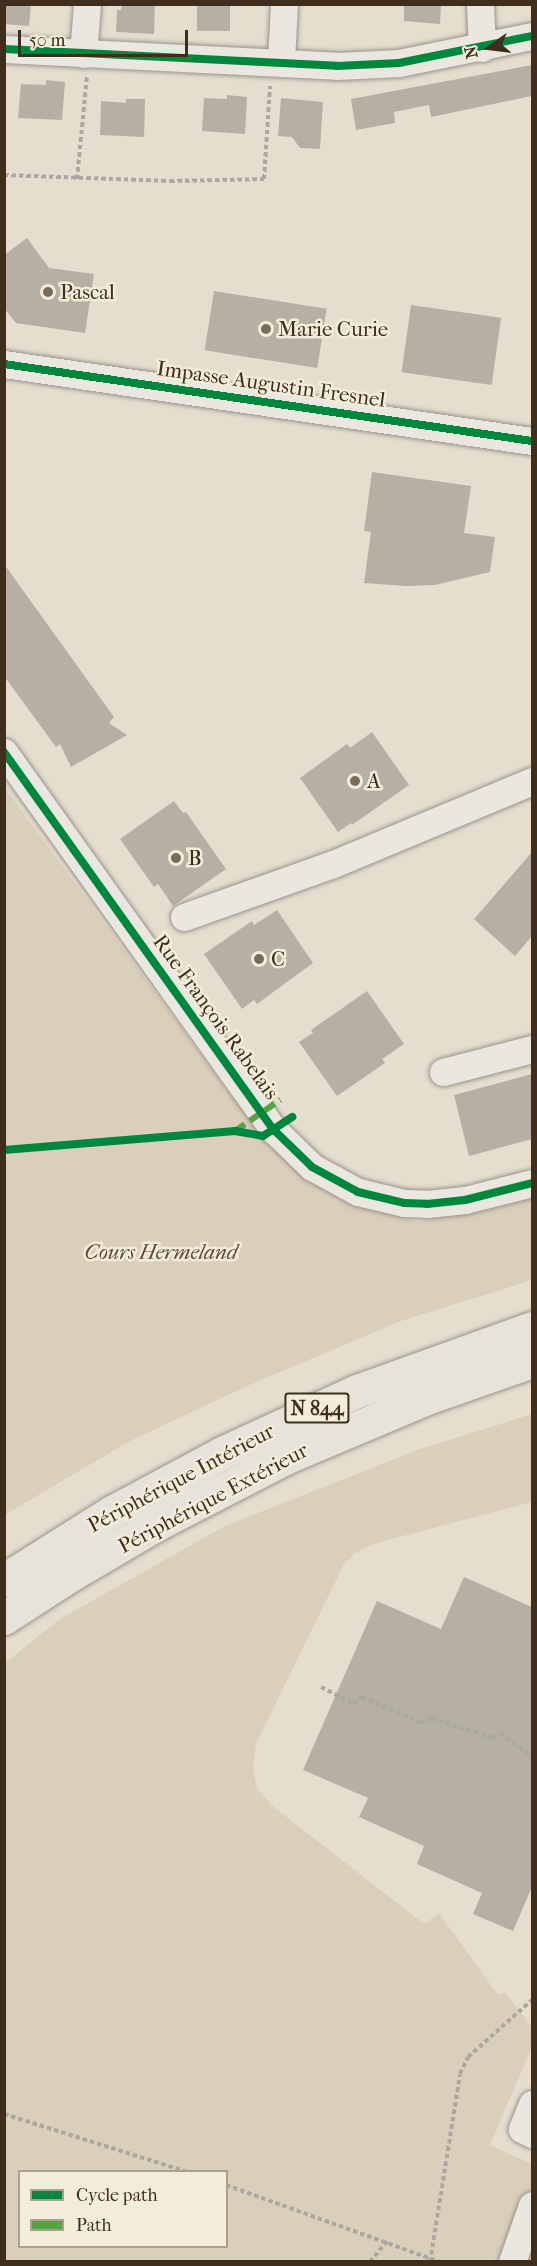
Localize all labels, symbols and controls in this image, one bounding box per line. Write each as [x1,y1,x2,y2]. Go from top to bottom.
scale bar [21,18,190,56]
north arrow [459,18,519,78]
text: 50 m [29,30,65,51]
text: N [460,44,482,61]
place label: Pascal [60,279,115,305]
marker: Pascal [41,285,55,299]
place label: Marie Curie [278,316,388,342]
marker: Marie Curie [259,322,273,336]
street label: Impasse Augustin Fresnel [155,355,387,413]
place label: A [367,768,381,794]
marker: A [348,774,362,788]
place label: B [188,845,202,871]
marker: B [169,851,183,865]
street label: Rue François Rabelais [148,930,284,1104]
place label: C [271,946,285,972]
marker: C [252,952,266,966]
park label: Cours Hermeland [85,1239,237,1265]
road number: N 844 [284,1391,350,1425]
street label: Périphérique Intérieur [83,1418,279,1538]
street label: Périphérique Extérieur [114,1437,312,1559]
legend [18,2170,228,2248]
text: Cycle path [76,2185,157,2206]
text: Path [76,2215,112,2236]

